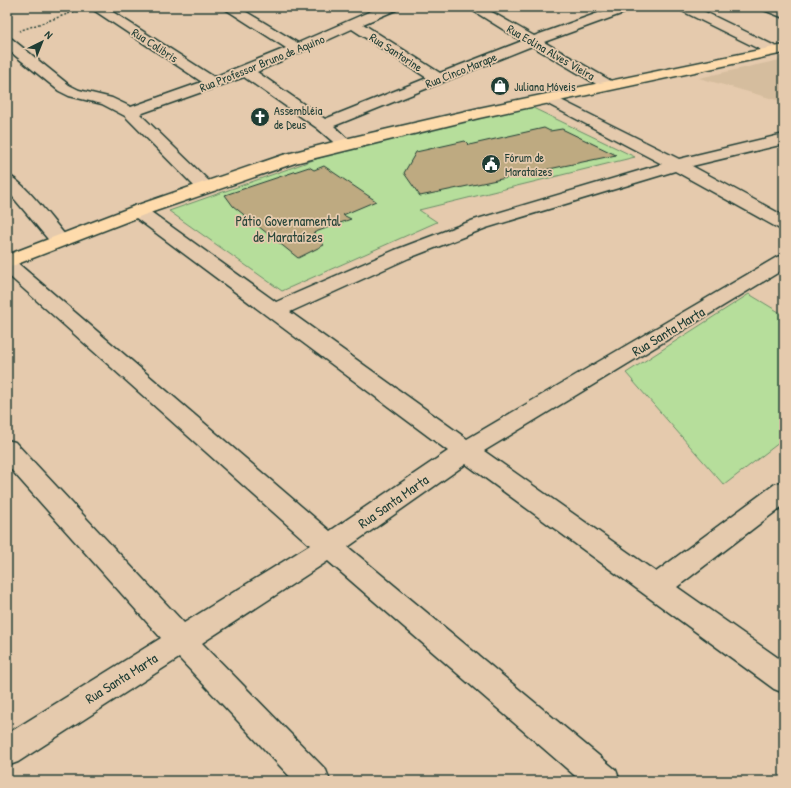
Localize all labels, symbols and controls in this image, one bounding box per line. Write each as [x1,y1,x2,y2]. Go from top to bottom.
street label: Rua Eolina Alves Vieira [504,20,598,84]
north arrow [22,22,62,62]
street label: Rua Colibris [129,24,182,66]
text: N [42,28,56,42]
street label: Rua Santorine [366,29,426,76]
street label: Rua Professor Bruno de Aquino [197,30,327,96]
street label: Rua Cinco Marape [423,48,499,92]
shop icon: Juliana Móveis [489,75,511,97]
place label: Juliana Móveis [514,78,576,95]
place label: Assembléia de Deus [274,102,323,133]
church icon: Assembléia de Deus [249,106,271,128]
place label: Fórum de Marataízes [504,149,553,180]
public building icon: Fórum de Marataízes [480,153,502,175]
park label: Pátio Governamental de Marataízes [235,211,341,246]
street label: Rua Santa Marta [628,301,708,360]
street label: Rua Santa Marta [354,469,432,532]
street label: Rua Santa Marta [81,648,161,708]

